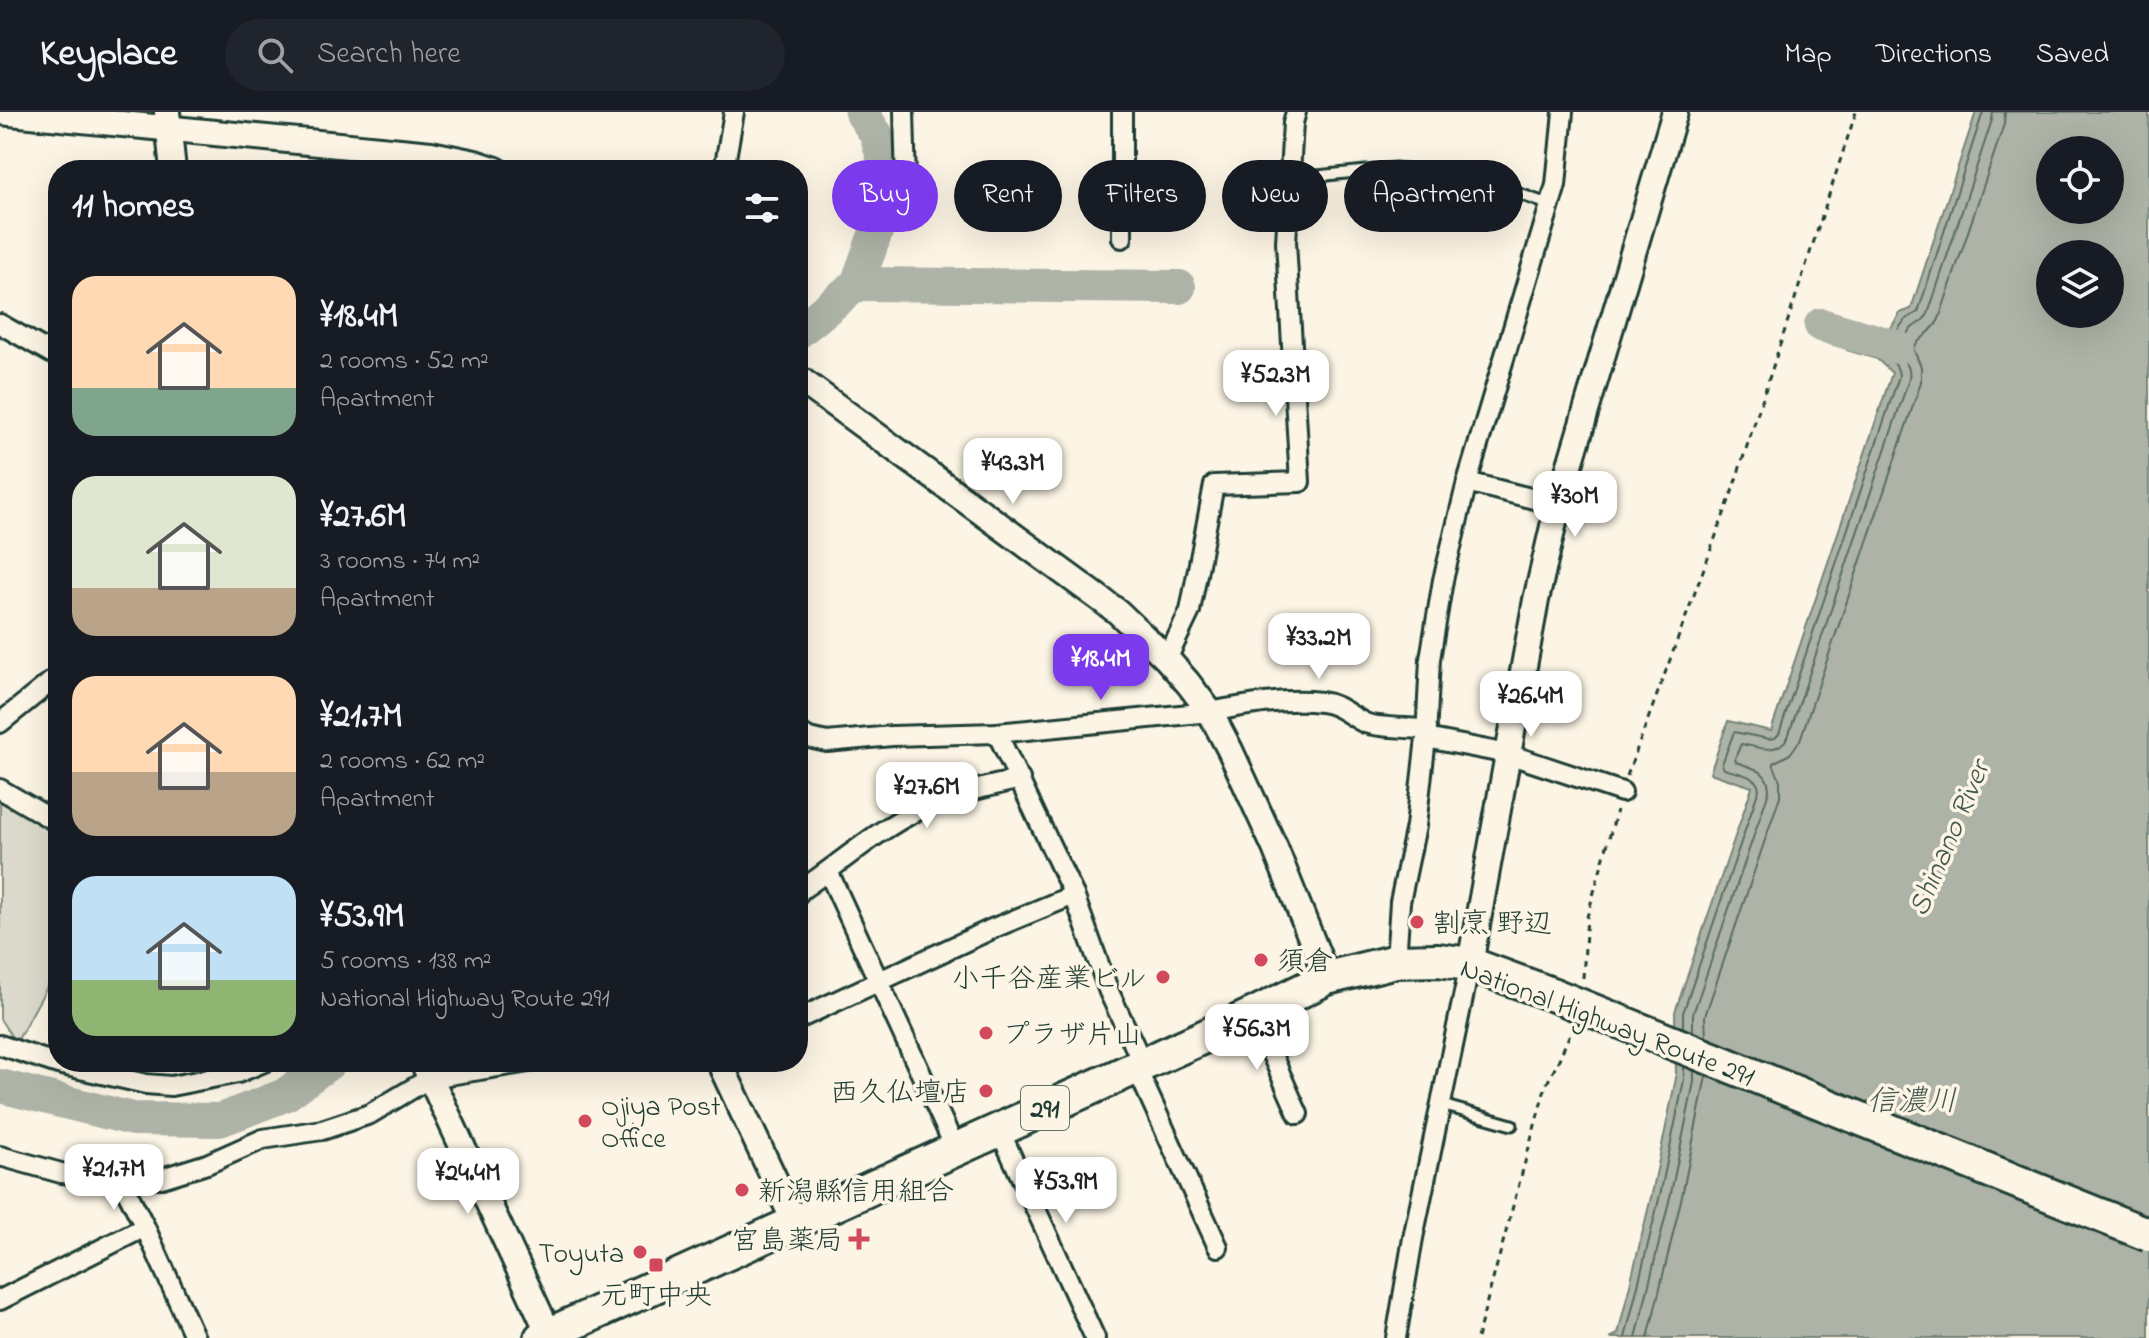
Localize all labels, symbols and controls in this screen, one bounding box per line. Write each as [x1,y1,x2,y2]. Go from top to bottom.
search box [225,19,785,91]
text: Keyplace [40,27,177,83]
icon: search [253,33,297,77]
text: Search here [317,33,461,77]
text: Map [1784,35,1832,76]
text: Directions [1876,35,1992,76]
text: Saved [2036,35,2109,76]
map controls [2036,136,2124,328]
button: locate [2036,136,2124,224]
chip: Buy [832,160,938,232]
chip: Rent [954,160,1062,232]
chip: Filters [1078,160,1206,232]
chip: New [1222,160,1328,232]
chip: Apartment [1344,160,1523,232]
text: 11 homes [72,183,195,233]
icon: filters [740,186,784,230]
button: layers [2036,240,2124,328]
text: ¥18.4M [320,293,398,343]
icon: home [136,308,232,404]
text: 2 rooms · 52 m² [320,343,489,381]
pin: ¥52.3M [1211,350,1341,418]
text: ¥52.3M [1241,357,1311,395]
text: Apartment [320,381,434,419]
pin: ¥43.3M [948,438,1078,506]
text: ¥43.3M [981,445,1045,483]
pin: ¥30M [1528,471,1622,539]
text: ¥30M [1551,478,1599,516]
text: ¥27.6M [320,493,407,543]
icon: home [136,508,232,604]
text: 3 rooms · 74 m² [320,543,480,581]
text: Apartment [320,581,434,619]
pin: ¥33.2M [1254,613,1384,681]
text: ¥33.2M [1286,620,1352,658]
pin: ¥18.4M [1036,634,1166,702]
text: ¥18.4M [1071,641,1131,679]
pin: ¥26.4M [1466,671,1596,739]
text: ¥26.4M [1498,678,1564,716]
text: ¥21.7M [320,693,403,743]
icon: home [136,708,232,804]
text: 2 rooms · 62 m² [320,743,485,781]
water label: Shinano River [1898,751,2005,924]
pin: ¥27.6M [862,762,992,830]
text: ¥27.6M [894,769,960,807]
text: Apartment [320,781,434,819]
text: ¥53.9M [320,893,405,943]
place label: 割烹 野辺 [1433,905,1552,946]
icon: home [136,908,232,1004]
marker: 割烹 野辺 [1408,913,1426,931]
text: 5 rooms · 138 m² [320,943,492,981]
place label: 須倉 [1277,943,1333,984]
street label: National Highway Route 291 [1454,949,1760,1099]
marker: 須倉 [1252,951,1270,969]
place label: 小千谷産業ビル [952,960,1147,1001]
marker: 小千谷産業ビル [1154,968,1172,986]
text: National Highway Route 291 [320,981,610,1019]
pin: ¥56.3M [1192,1004,1322,1072]
text: ¥56.3M [1223,1011,1291,1049]
place label: プラザ片山 [1002,1016,1142,1057]
marker: プラザ片山 [977,1024,995,1042]
place label: 西久仏壇店 [830,1074,970,1115]
water label: 信濃川 [1867,1081,1957,1125]
marker: 西久仏壇店 [977,1082,995,1100]
road number: 291 [1021,1086,1069,1130]
place label: Ojiya Post Office [601,1088,720,1161]
marker: Ojiya Post Office [576,1112,594,1130]
pin: ¥21.7M [49,1144,179,1212]
pin: ¥24.4M [403,1148,533,1216]
text: ¥21.7M [82,1151,146,1189]
text: ¥24.4M [435,1155,501,1193]
pin: ¥53.9M [1001,1157,1131,1225]
text: ¥53.9M [1034,1164,1098,1202]
place label: 新潟縣信用組合 [758,1173,954,1214]
marker: 新潟縣信用組合 [733,1181,751,1199]
place label: 宮島薬局 [731,1222,843,1263]
marker: 宮島薬局 [850,1230,868,1248]
place label: Toyuta [538,1235,624,1276]
marker: Toyuta [631,1243,649,1261]
marker: 元町中央 [647,1256,665,1274]
place label: 元町中央 [600,1277,712,1318]

